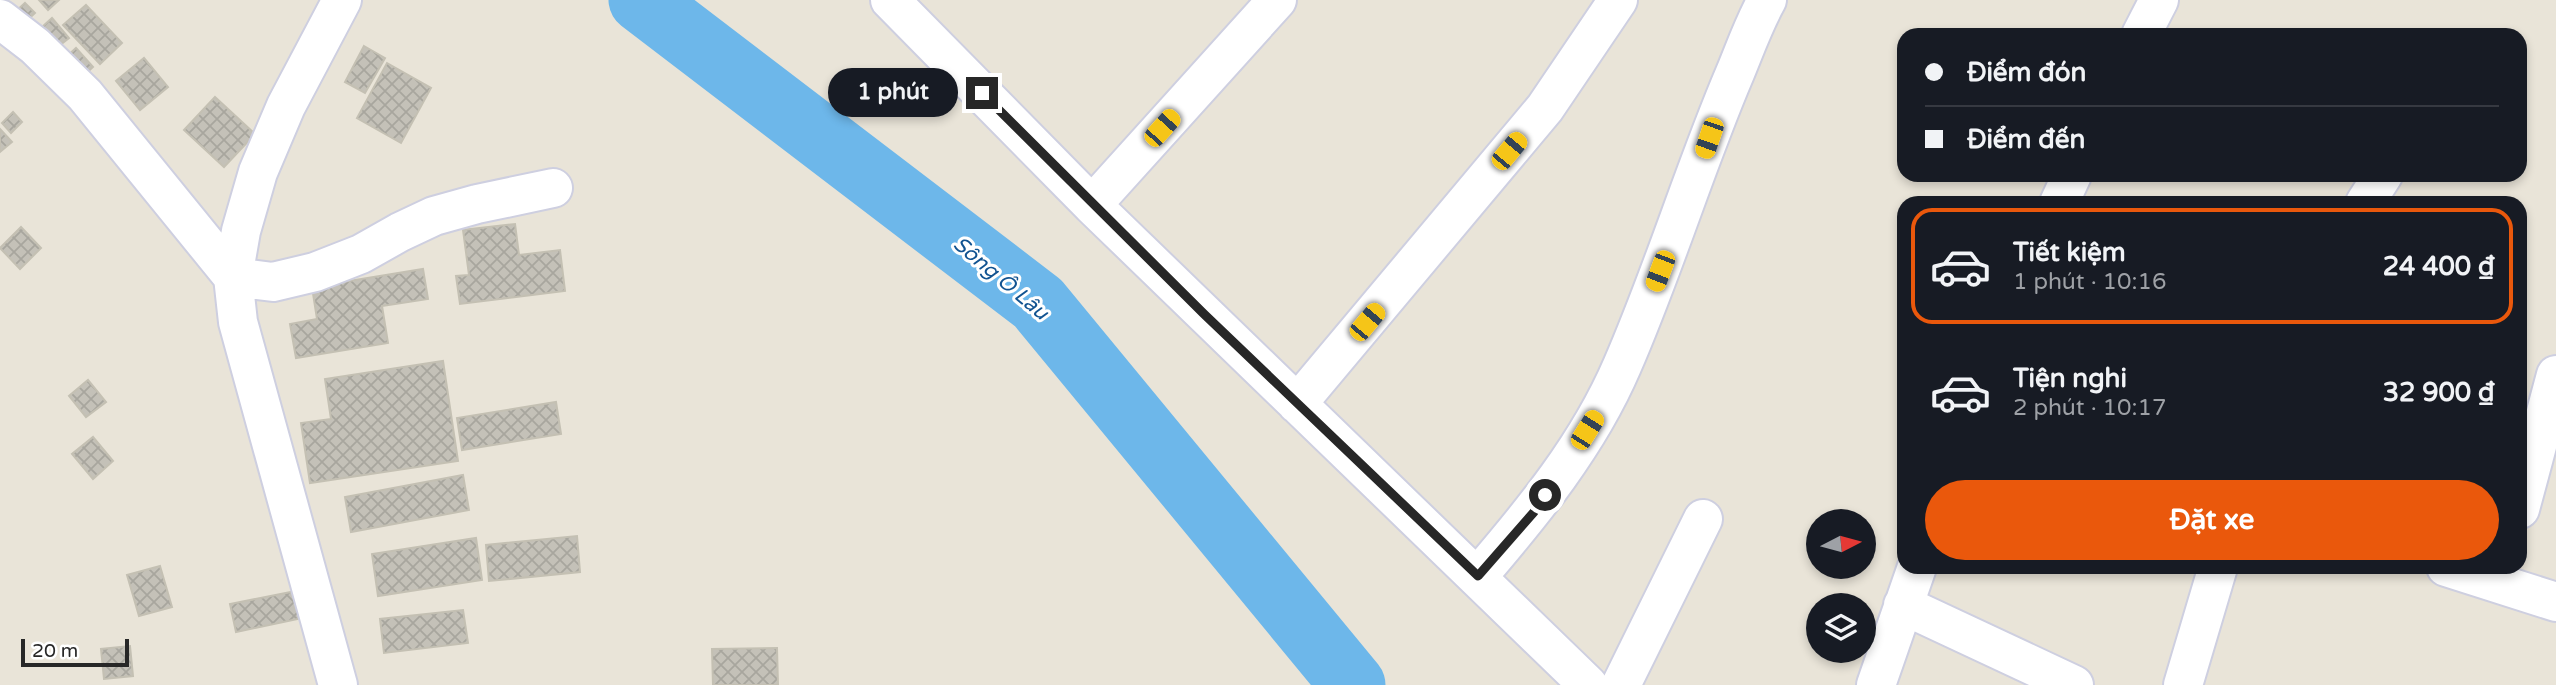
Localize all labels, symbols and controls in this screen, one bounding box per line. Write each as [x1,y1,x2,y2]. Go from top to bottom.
text: Điểm đón [1967,57,2086,88]
callout: 1 phút [828,68,958,118]
route end [966,77,998,109]
text: 1 phút [857,78,929,106]
car [1141,105,1184,151]
car [1693,115,1726,161]
text: Điểm đến [1967,124,2085,155]
car [1488,128,1531,174]
water label: Sông Ô Lâu [948,231,1054,326]
icon: car [1929,235,1992,298]
text: Tiết kiệm [2013,237,2126,268]
car [1643,248,1678,294]
text: 24 400 ₫ [2383,251,2495,282]
text: 1 phút · 10:16 [2013,268,2166,296]
car [1346,299,1389,345]
icon: car [1929,361,1992,424]
text: Tiện nghi [2013,363,2127,394]
text: 32 900 ₫ [2383,377,2495,408]
text: 2 phút · 10:17 [2013,394,2166,422]
car [1567,407,1608,453]
route start [1529,479,1561,511]
button: Đặt xe [1925,480,2499,560]
north arrow [1806,509,1876,579]
map controls [1806,509,1876,663]
button: layers [1806,593,1876,663]
scale bar [21,636,130,668]
text: 20 m [32,640,78,662]

